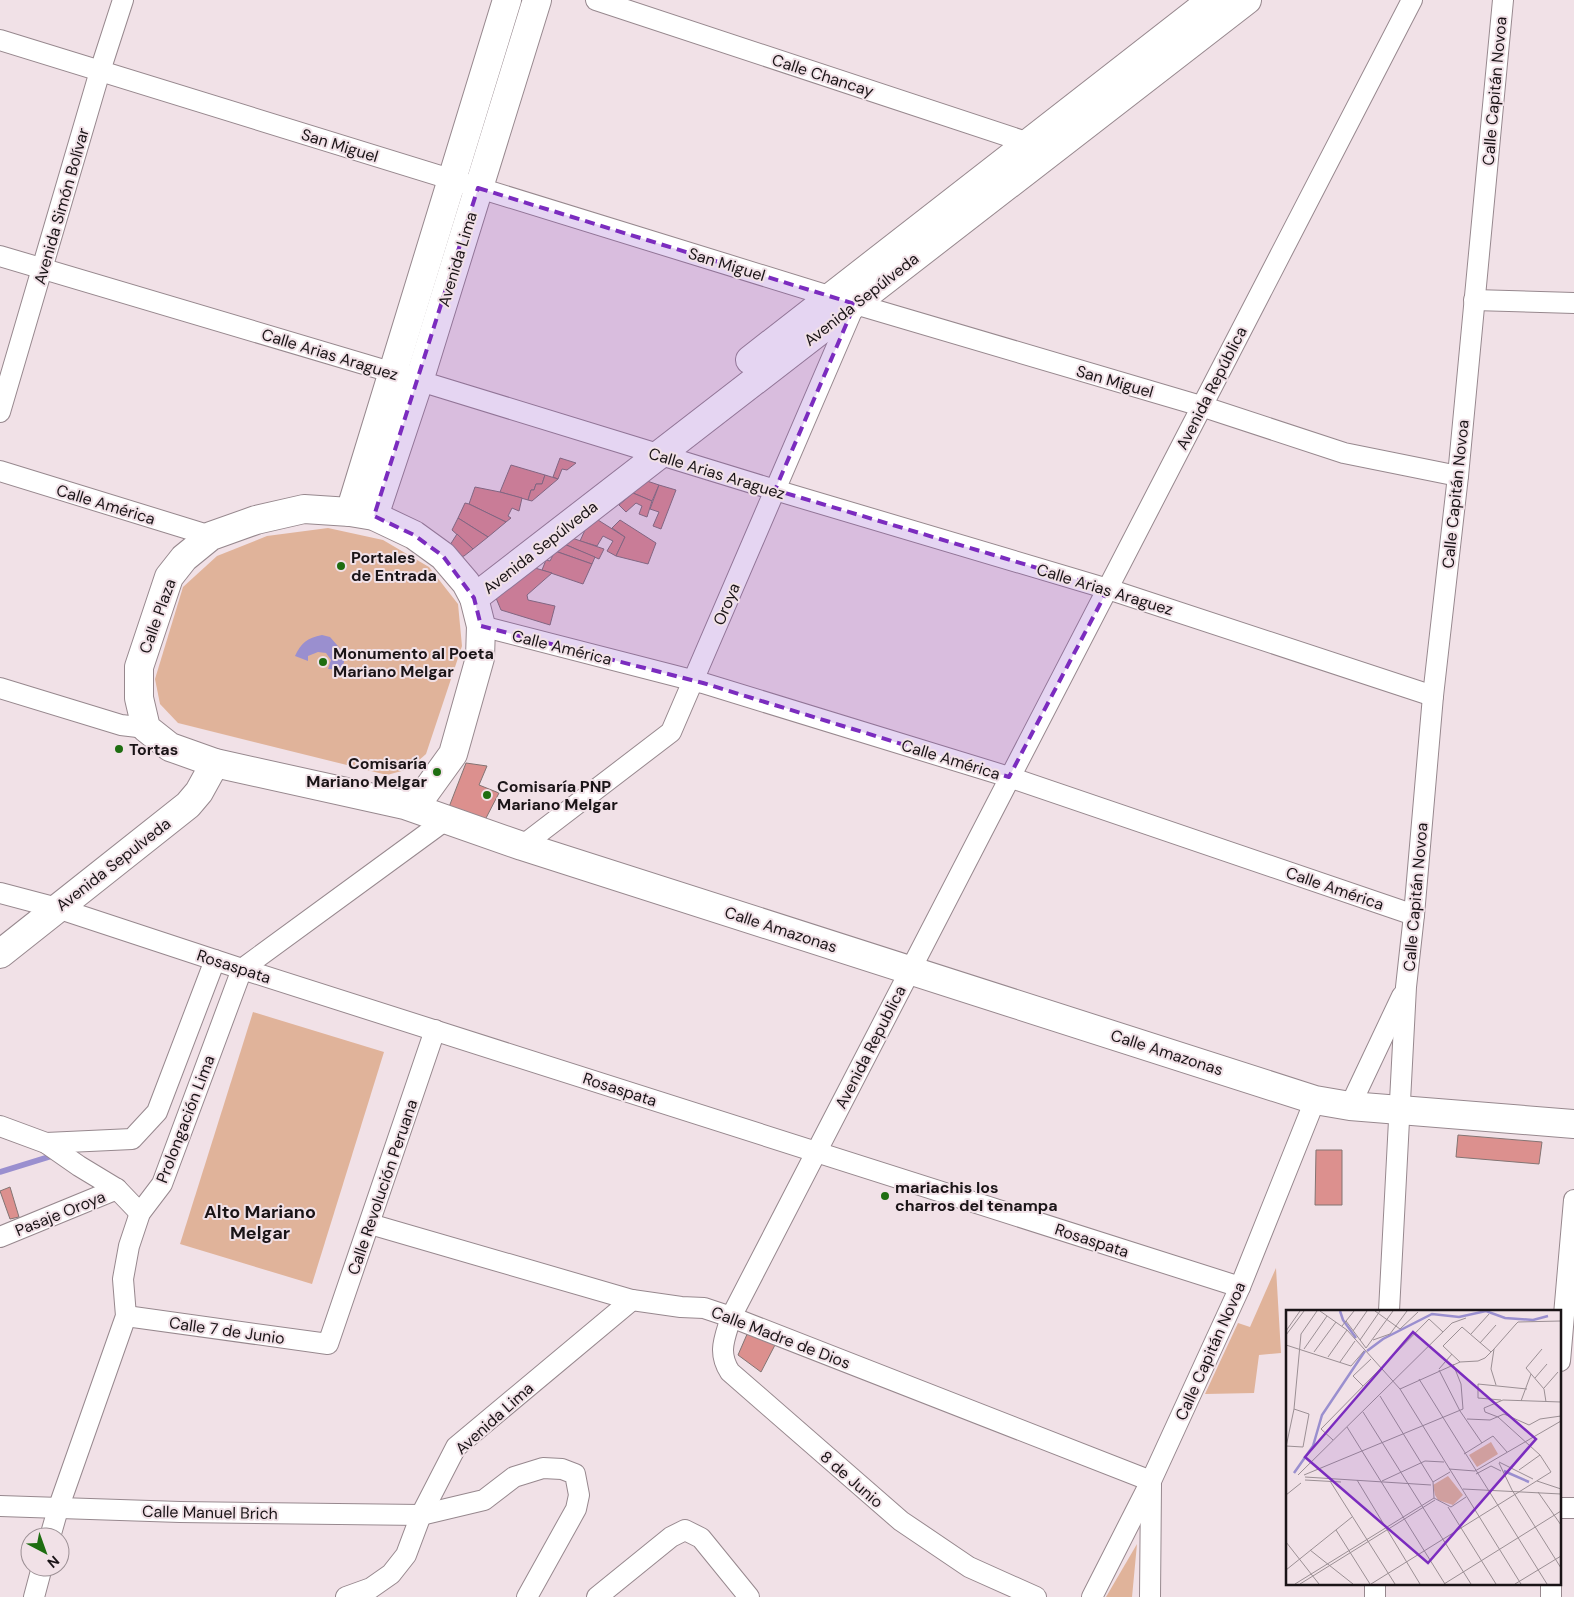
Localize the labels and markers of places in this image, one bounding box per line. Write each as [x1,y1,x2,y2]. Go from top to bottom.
place label: Portales de Entrada [351,547,437,586]
marker: Portales de Entrada [335,560,347,572]
place label: Monumento al Poeta Mariano Melgar [333,643,494,682]
marker: Monumento al Poeta Mariano Melgar [317,656,329,668]
place label: Tortas [129,739,178,760]
marker: Tortas [113,743,125,755]
place label: Comisaría Mariano Melgar [306,753,427,792]
marker: Comisaría Mariano Melgar [431,766,443,778]
place label: Comisaría PNP Mariano Melgar [497,776,618,815]
marker: Comisaría PNP Mariano Melgar [481,789,493,801]
place label: mariachis los charros del tenampa [895,1177,1058,1216]
marker: mariachis los charros del tenampa [879,1190,891,1202]

